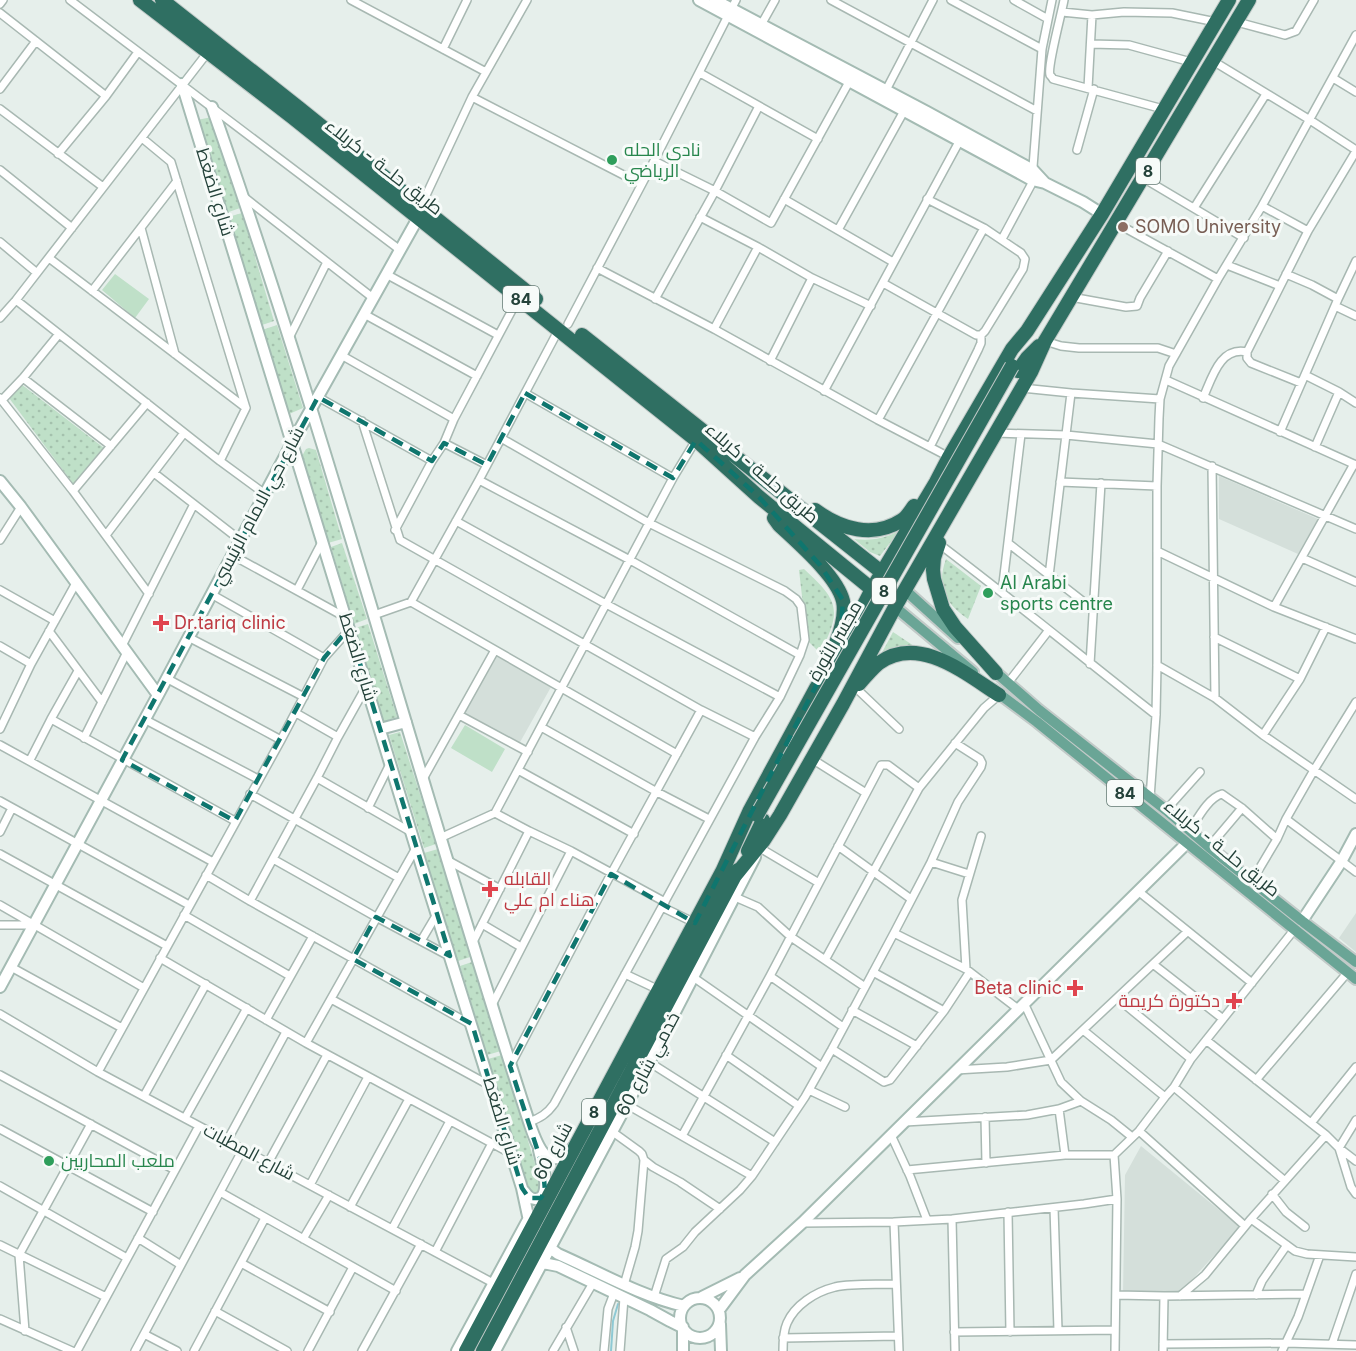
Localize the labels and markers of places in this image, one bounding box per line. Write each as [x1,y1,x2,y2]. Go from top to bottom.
place label: نادي الحله الرياضي [624,139,701,184]
marker: نادي الحله الرياضي [605,153,619,167]
place label: SOMO University [1135,216,1281,237]
marker: SOMO University [1116,220,1130,234]
place label: Al Arabi sports centre [1000,572,1113,614]
marker: Al Arabi sports centre [981,586,995,600]
place label: Dr.tariq clinic [174,612,286,633]
marker: Dr.tariq clinic [152,614,170,632]
place label: القابله هناء ام علي [504,868,595,914]
marker: القابله هناء ام علي [481,880,499,898]
place label: Beta clinic [974,977,1062,998]
marker: Beta clinic [1066,979,1084,997]
place label: دكتورة كريمة [1119,990,1220,1012]
marker: دكتورة كريمة [1225,992,1243,1010]
place label: ملعب المحاربين [61,1150,175,1172]
marker: ملعب المحاربين [42,1154,56,1168]

